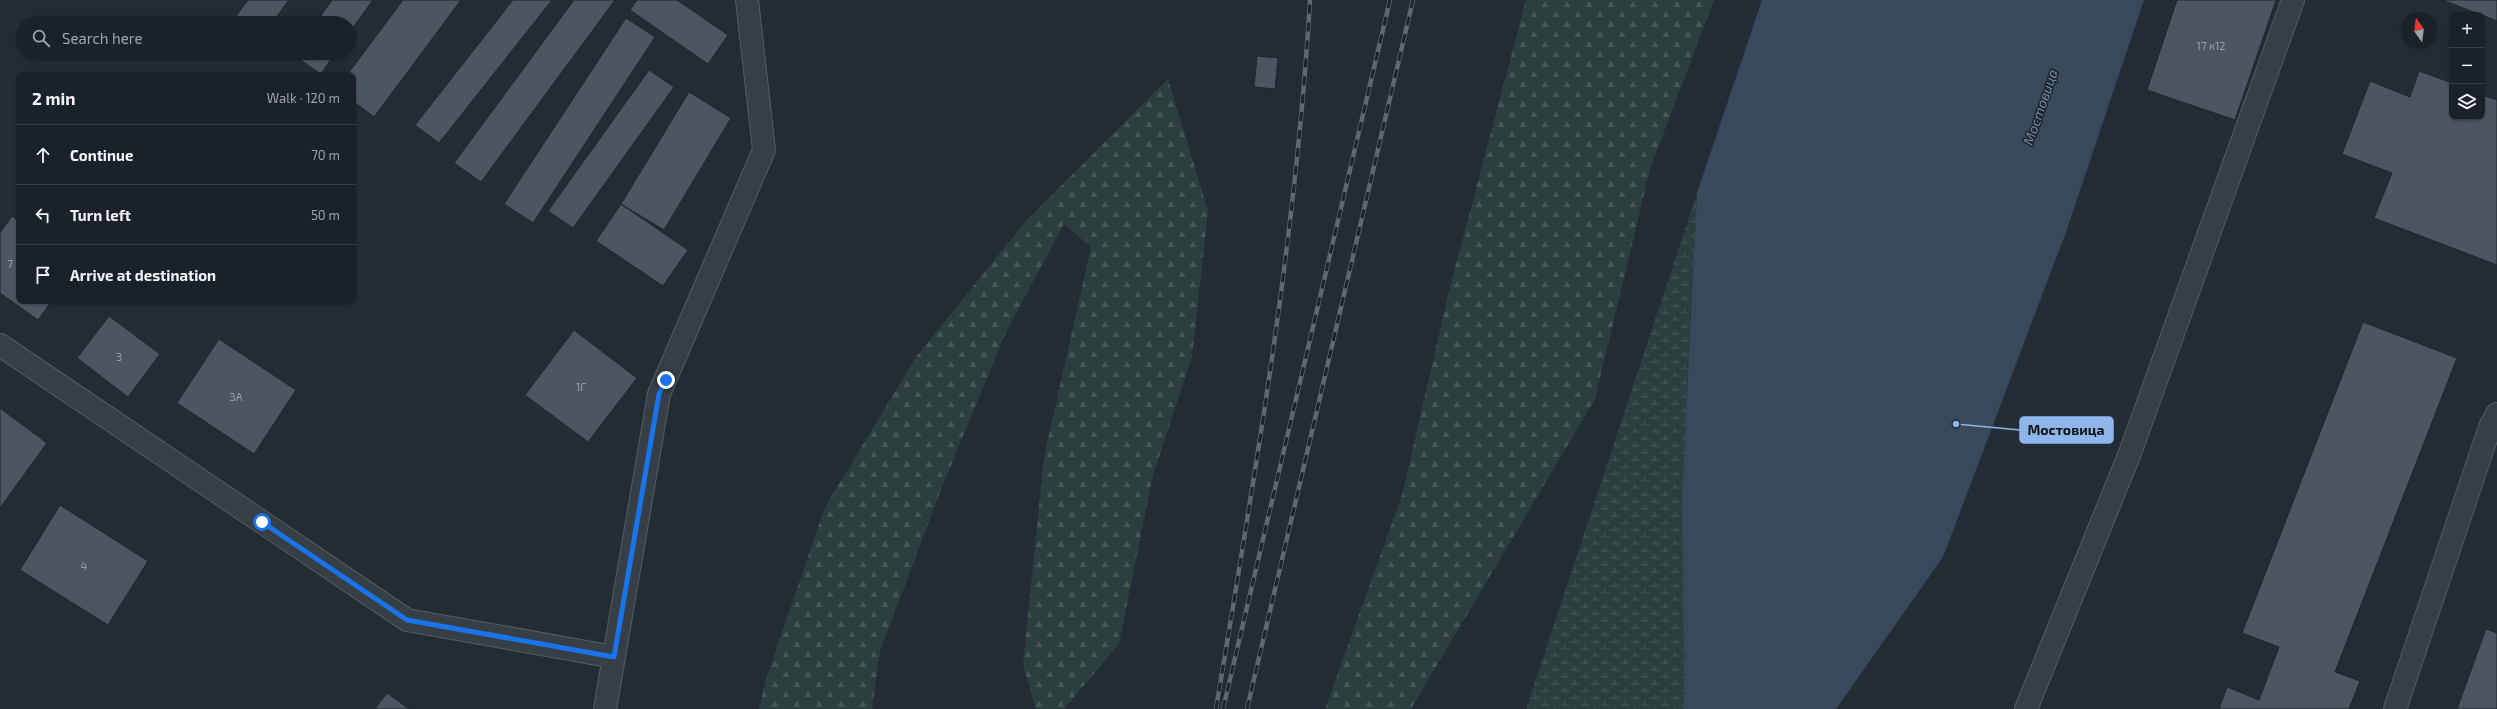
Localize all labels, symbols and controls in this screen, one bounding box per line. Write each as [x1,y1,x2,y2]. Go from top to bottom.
north arrow [2401,12,2437,48]
map controls [2449,12,2485,120]
button: + [2449,12,2485,48]
search box [16,16,356,60]
icon: search [30,27,52,49]
text: Search here [62,29,143,47]
house number: 17 к12 [2197,39,2225,52]
button: − [2449,48,2485,84]
water label: Мостовица [2019,67,2061,147]
button: layers [2449,84,2485,120]
text: 2 min [32,88,75,108]
text: Walk · 120 m [267,90,340,106]
icon: ahead [32,144,54,166]
text: Continue [70,146,133,164]
text: 70 m [311,147,340,163]
icon: left [32,204,54,226]
text: Turn left [70,206,131,224]
text: 50 m [311,207,340,223]
house number: 7 [7,257,13,270]
icon: arrive [32,264,54,286]
text: Arrive at destination [70,266,216,284]
house number: 3 [116,350,122,363]
route end [657,371,675,389]
house number: 1Г [576,380,586,393]
house number: 3А [230,390,243,403]
callout: Мостовица [2020,417,2113,443]
text: Мостовица [2027,421,2105,438]
route start [253,513,271,531]
house number: 4 [81,559,88,572]

